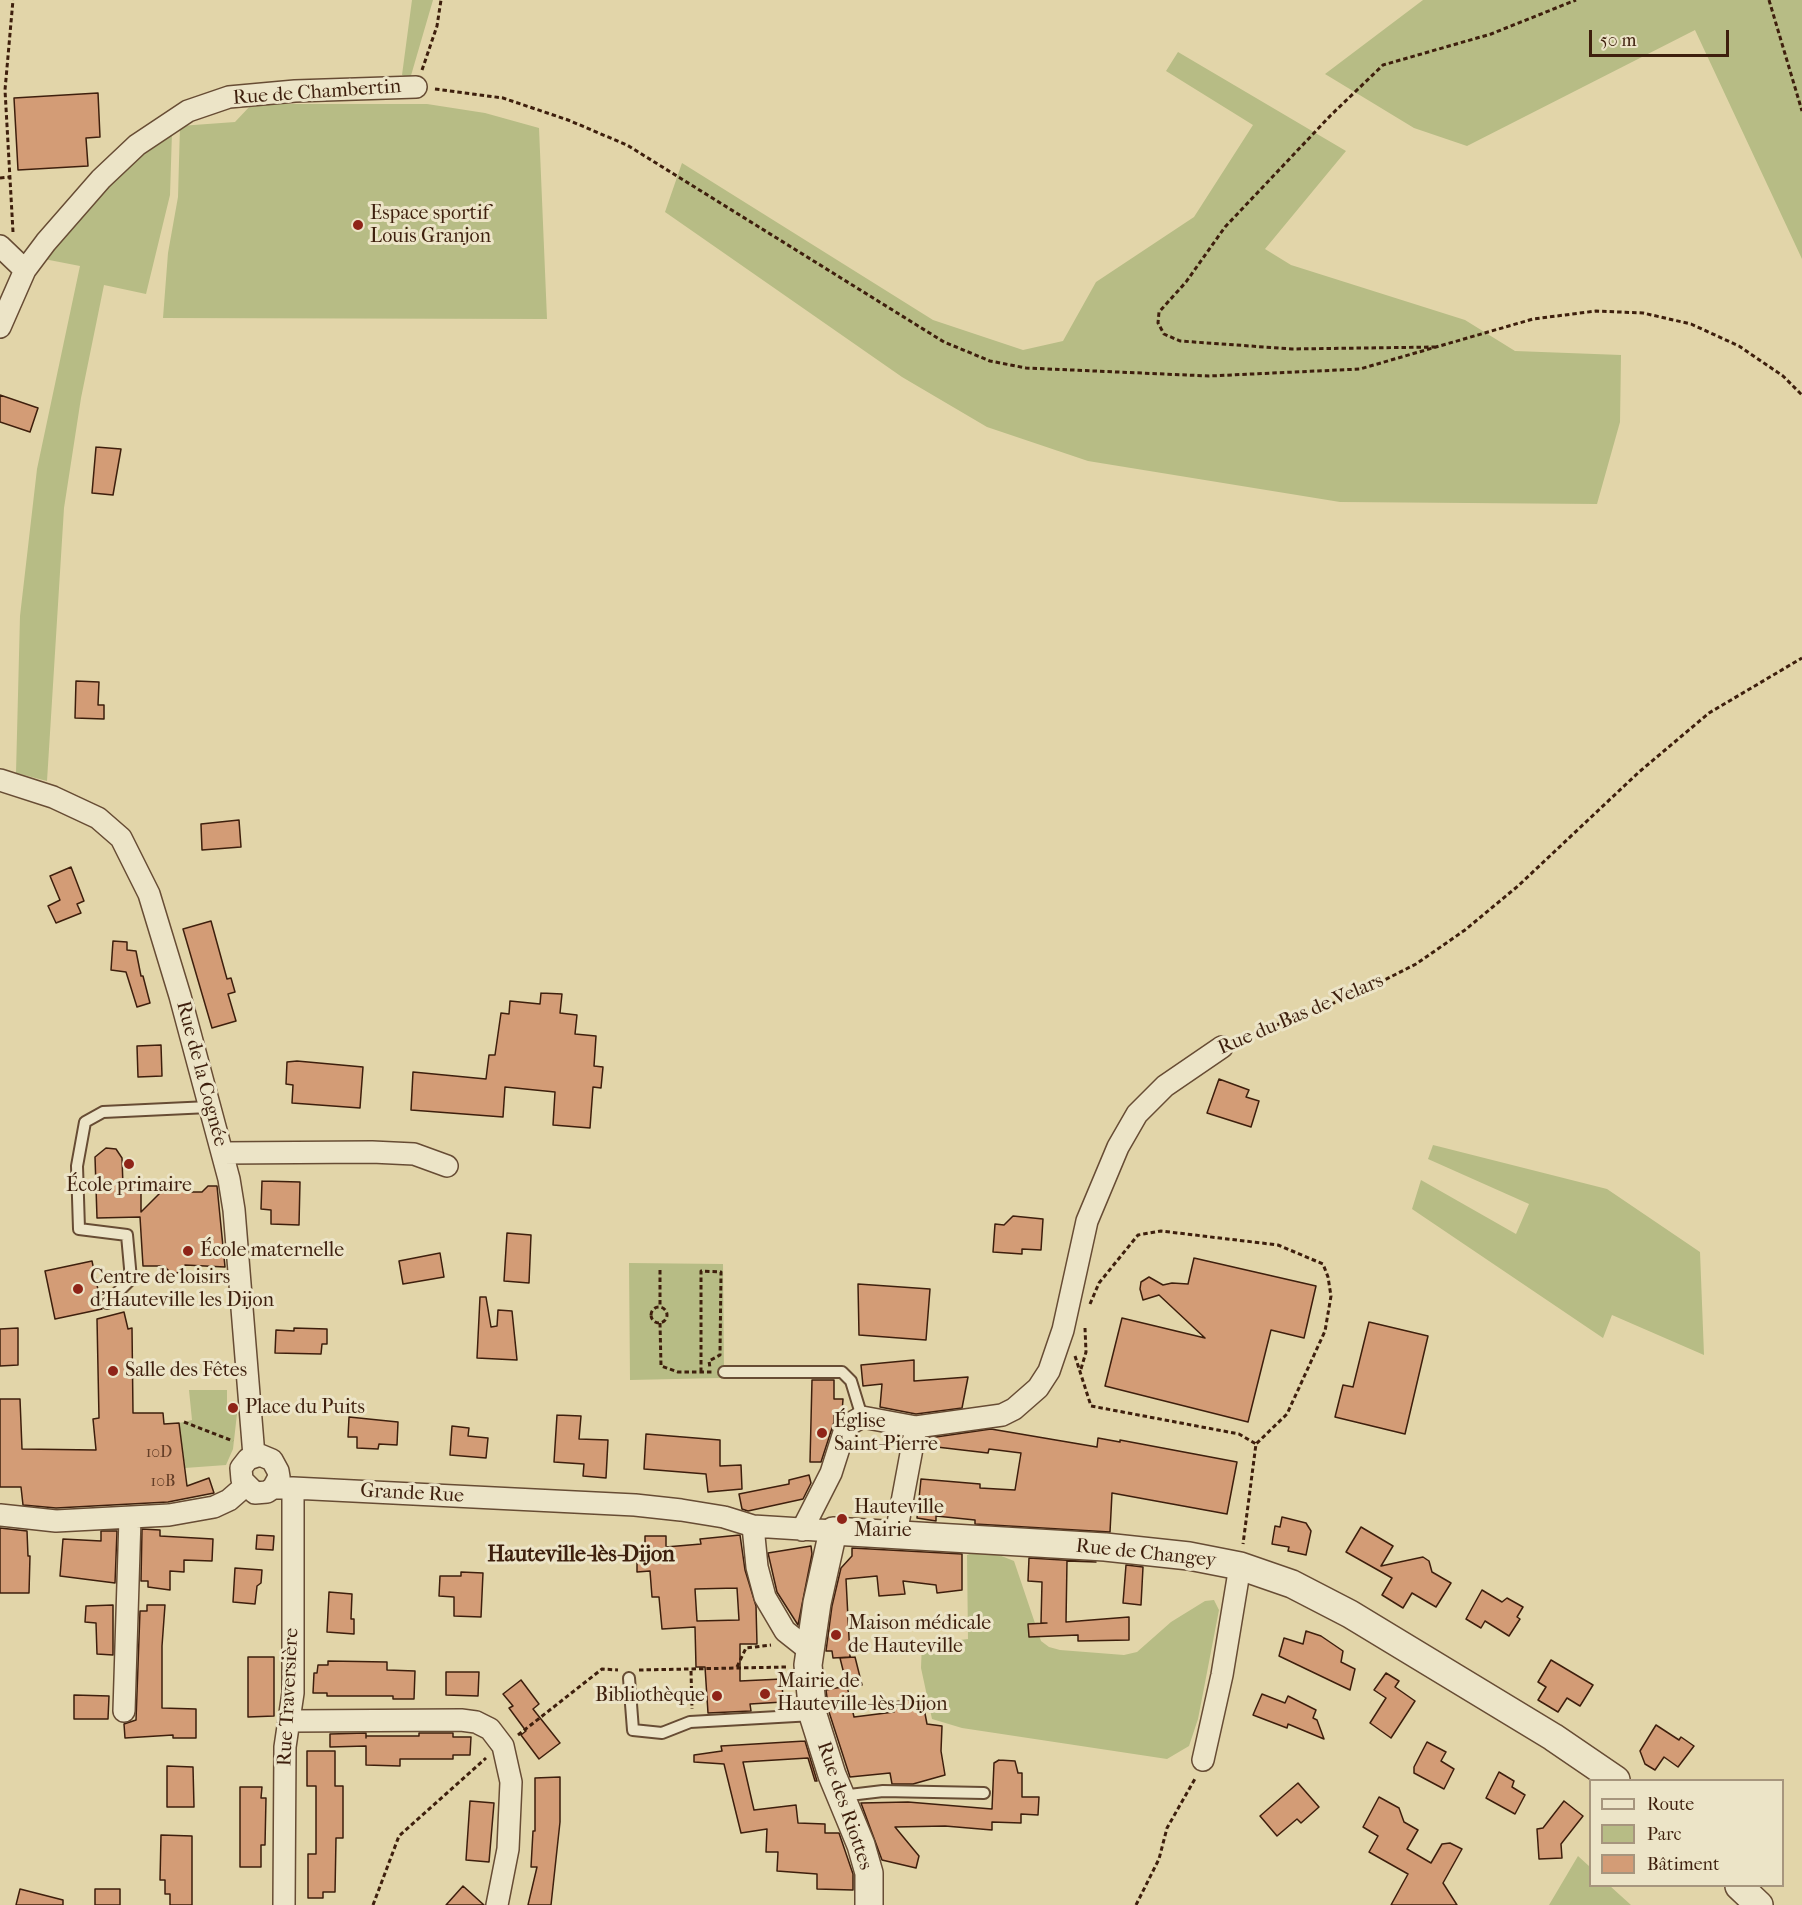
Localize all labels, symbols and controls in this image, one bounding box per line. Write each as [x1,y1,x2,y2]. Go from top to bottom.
scale bar [1592,18,1732,56]
text: 50 m [1600,30,1636,51]
street label: Rue de Chambertin [232,75,402,111]
place label: Espace sportif Louis Granjon [370,202,491,249]
marker: Espace sportif Louis Granjon [351,218,365,232]
street label: Rue du Bas de Velars [1215,969,1387,1061]
street label: Rue de la Cognée [170,999,232,1149]
marker: École primaire [122,1157,136,1171]
place label: École primaire [66,1174,192,1198]
place label: École maternelle [200,1239,344,1263]
marker: École maternelle [181,1244,195,1258]
place label: Centre de loisirs d'Hauteville les Dijon [90,1266,274,1313]
marker: Centre de loisirs d'Hauteville les Dijon [71,1282,85,1296]
place label: Salle des Fêtes [125,1359,247,1383]
marker: Salle des Fêtes [106,1364,120,1378]
place label: Place du Puits [245,1396,365,1420]
marker: Place du Puits [226,1401,240,1415]
place label: Église Saint-Pierre [834,1410,938,1457]
marker: Église Saint-Pierre [815,1426,829,1440]
house number: 10D [146,1443,172,1463]
house number: 10B [151,1472,175,1492]
street label: Grande Rue [360,1479,464,1509]
place label: Hauteville Mairie [854,1496,944,1543]
marker: Hauteville Mairie [835,1512,849,1526]
street label: Rue de Changey [1075,1535,1217,1573]
district label: Hauteville-lès-Dijon [487,1543,675,1569]
place label: Maison médicale de Hauteville [848,1612,991,1659]
street label: Rue Traversière [273,1627,305,1767]
marker: Maison médicale de Hauteville [829,1628,843,1642]
place label: Mairie de Hauteville-lès-Dijon [777,1670,948,1717]
place label: Bibliothèque [595,1684,705,1708]
marker: Mairie de Hauteville-lès-Dijon [758,1687,772,1701]
marker: Bibliothèque [710,1689,724,1703]
street label: Rue des Riottes [811,1739,877,1873]
legend [1589,1779,1784,1887]
text: Route [1647,1794,1694,1815]
text: Parc [1647,1824,1682,1845]
text: Bâtiment [1647,1854,1719,1875]

